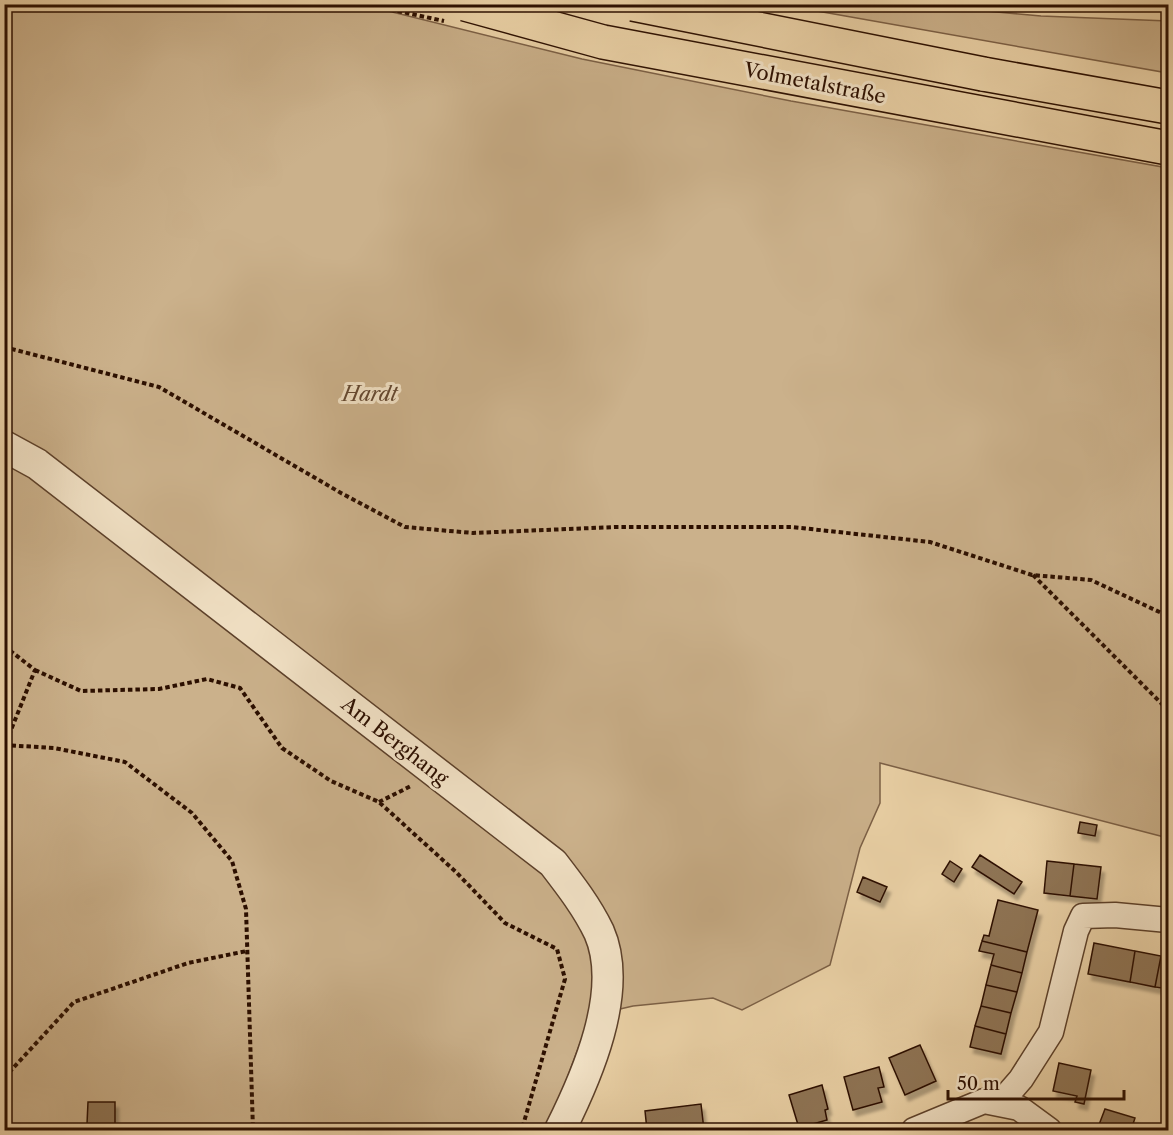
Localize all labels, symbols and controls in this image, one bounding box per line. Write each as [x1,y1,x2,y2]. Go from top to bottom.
street label: Volmetalstraße [741,57,888,109]
park label: Hardt [340,382,399,406]
street label: Am Berghang [336,691,454,790]
scale bar [948,1063,1124,1101]
text: 50 m [957,1073,1000,1095]

